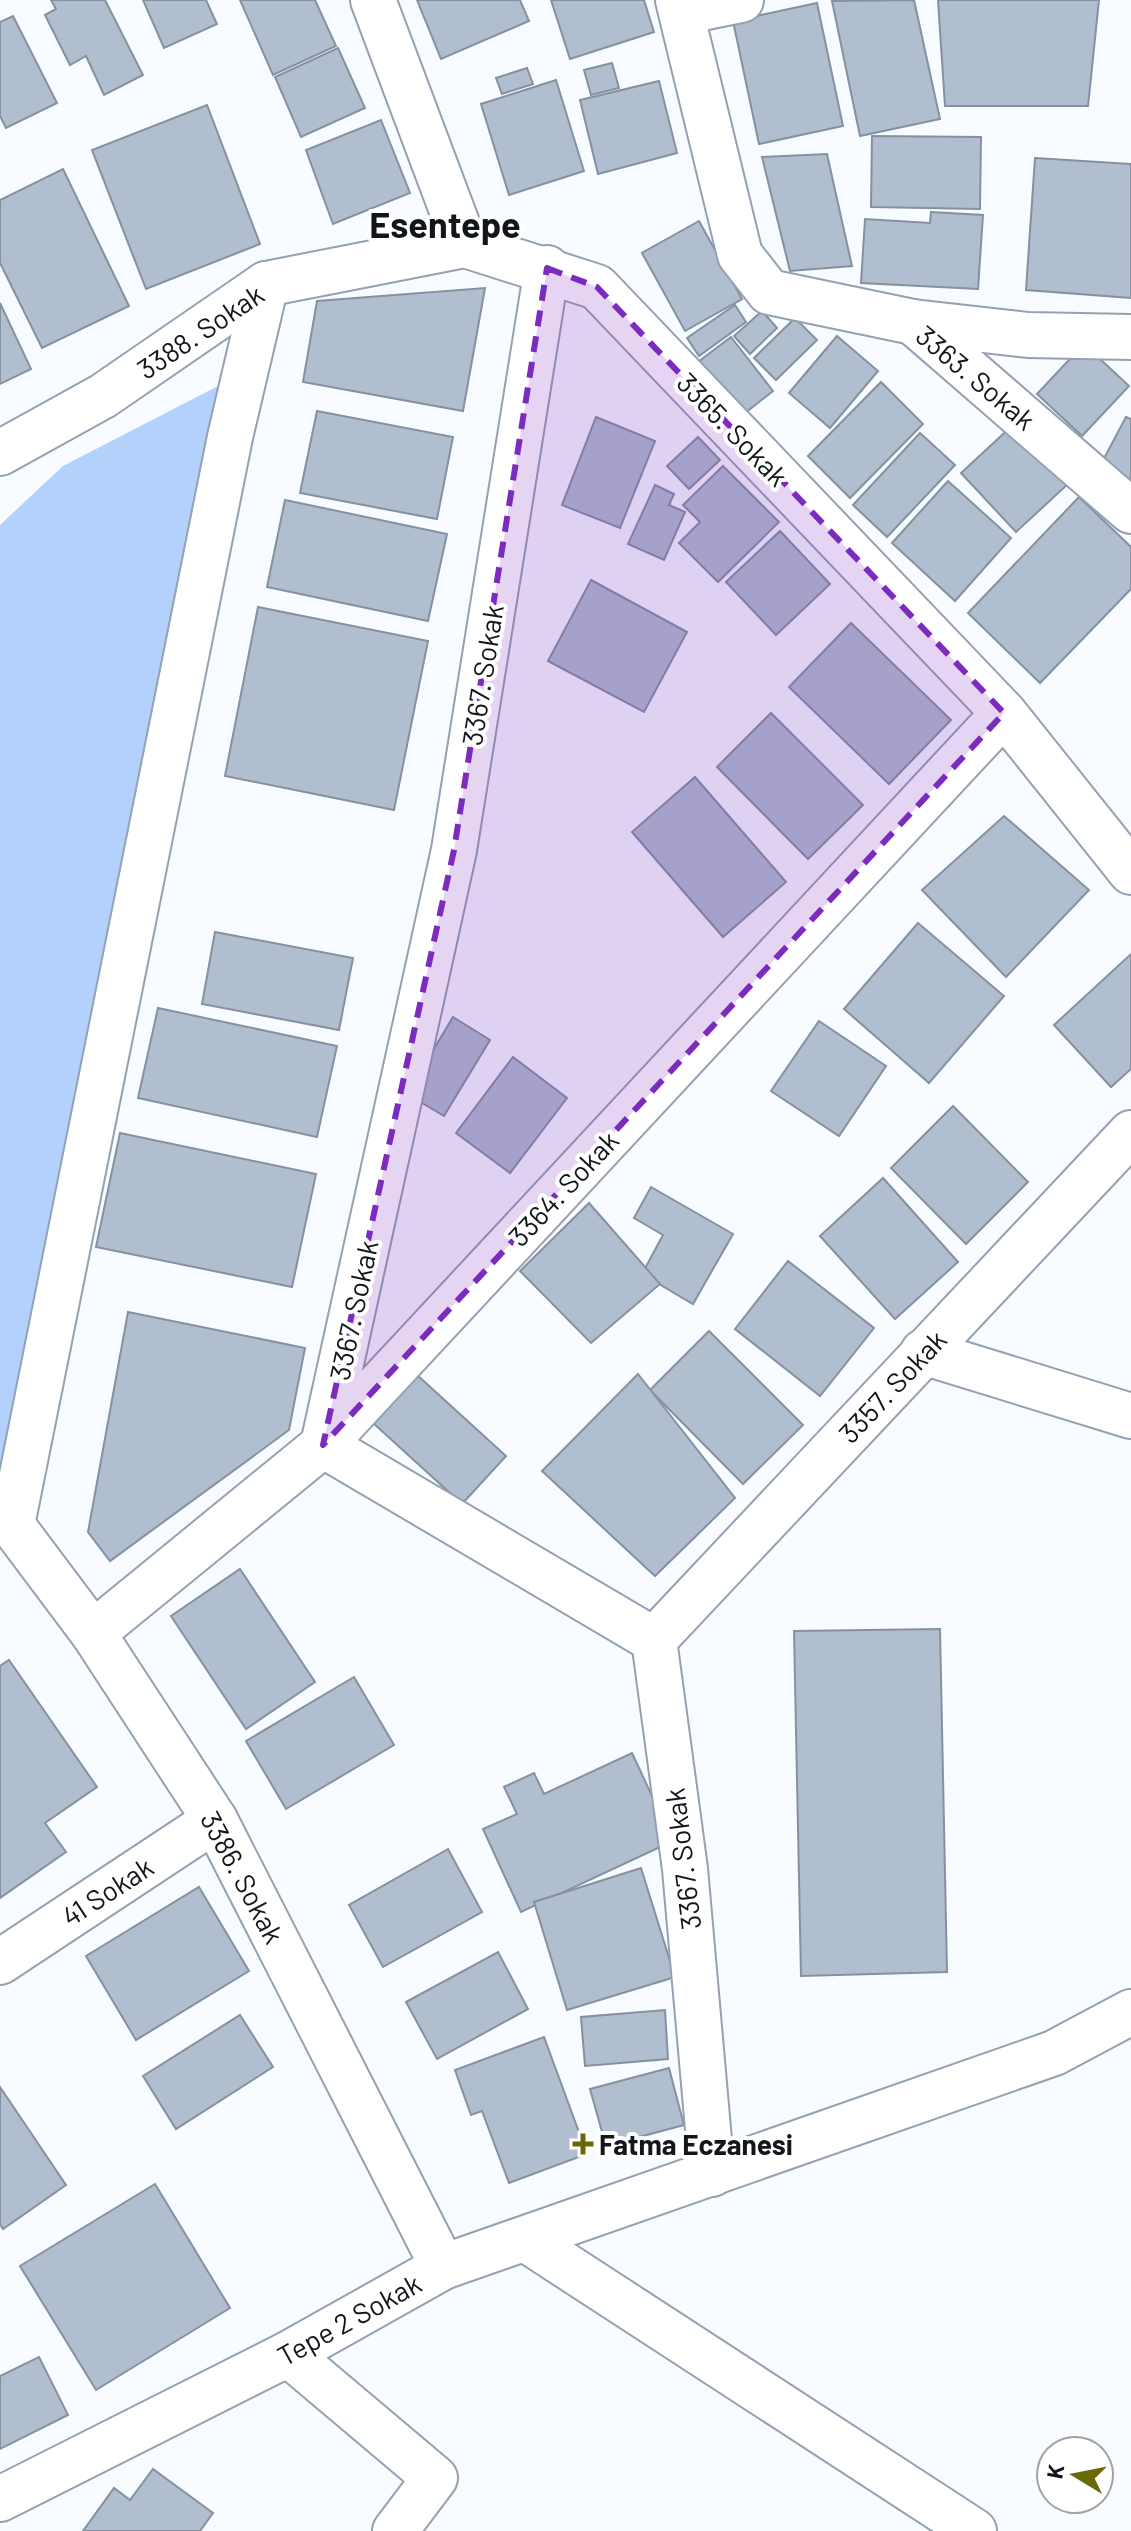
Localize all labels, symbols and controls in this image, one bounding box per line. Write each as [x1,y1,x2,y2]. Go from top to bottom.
district label: Esentepe [369,202,521,245]
street label: 3388. Sokak [130,276,270,386]
street label: 3363. Sokak [910,317,1042,437]
street label: 3365. Sokak [670,365,796,493]
street label: 3367. Sokak [454,602,510,748]
street label: 3364. Sokak [501,1123,625,1253]
street label: 3367. Sokak [322,1237,384,1383]
street label: 3357. Sokak [831,1322,953,1450]
street label: 3367. Sokak [656,1786,708,1932]
street label: 3386. Sokak [194,1805,292,1949]
street label: 41 Sokak [55,1849,159,1933]
place label: Fatma Eczanesi [599,2127,793,2161]
marker: Fatma Eczanesi [574,2135,592,2153]
street label: Tepe 2 Sokak [271,2266,427,2372]
north arrow [1035,2435,1115,2515]
text: K [1040,2462,1068,2480]

